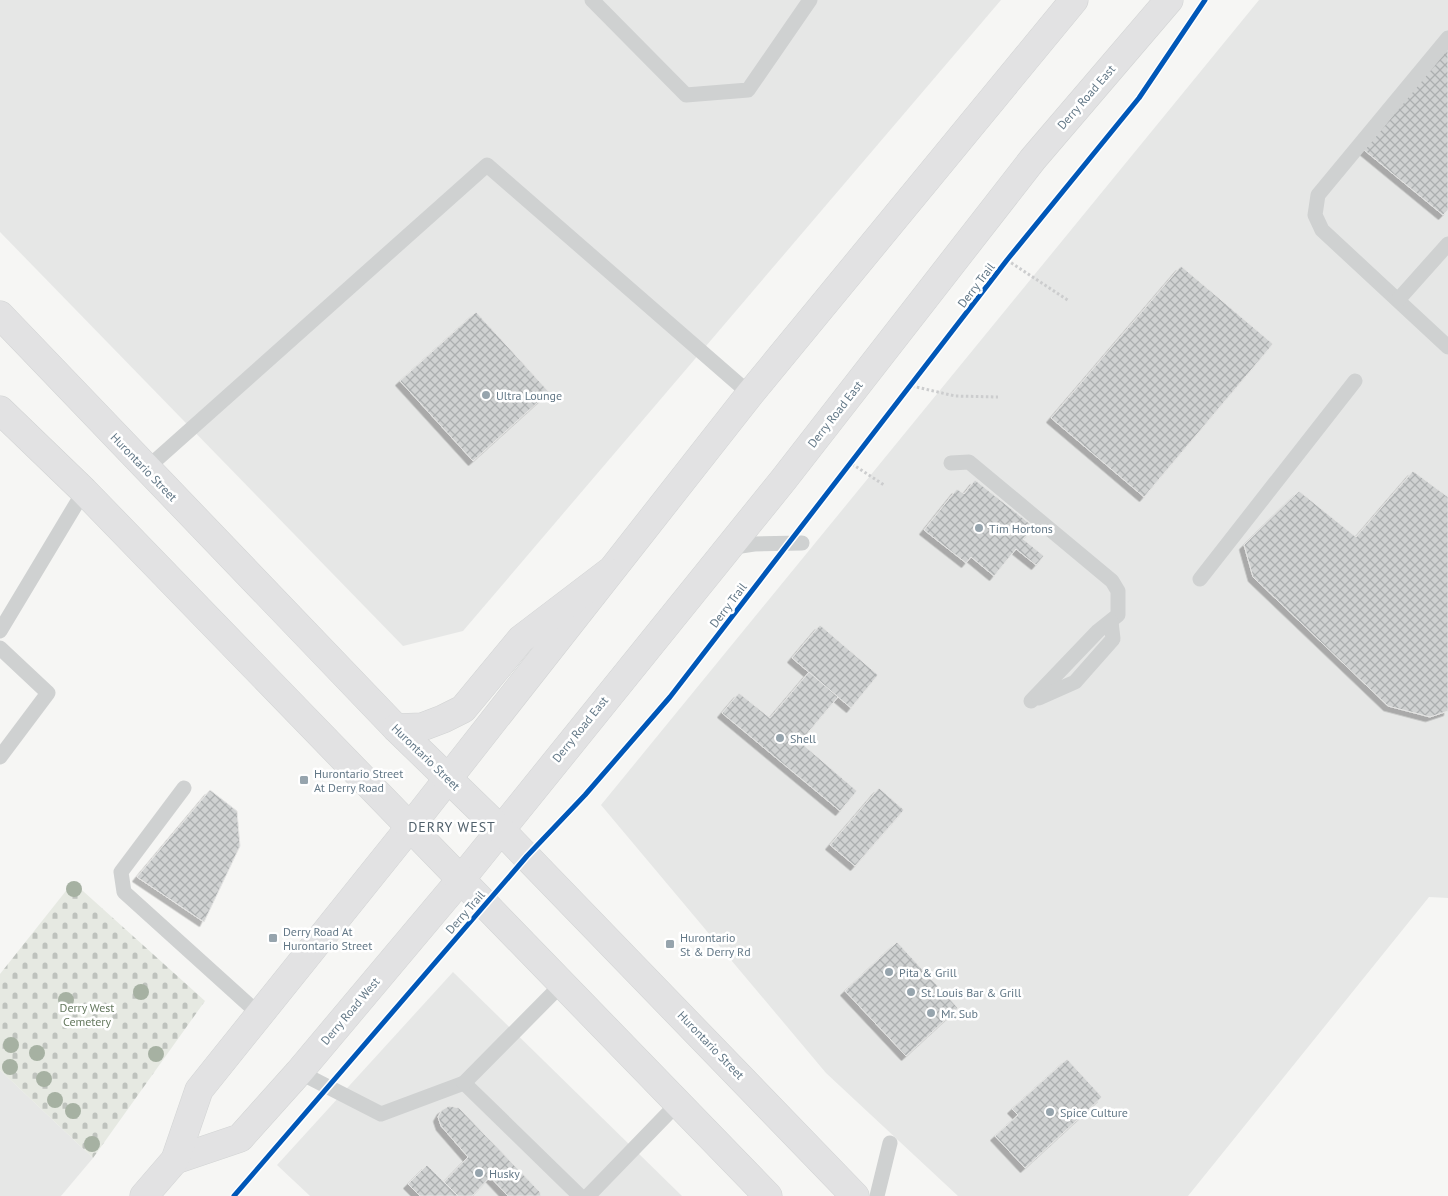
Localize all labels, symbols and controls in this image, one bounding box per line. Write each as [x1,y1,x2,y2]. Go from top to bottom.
street label: Derry Road East [1054,62,1118,132]
street label: Derry Trail [954,259,998,310]
street label: Derry Road East [804,378,866,450]
place label: Ultra Lounge [496,388,562,403]
marker: Ultra Lounge [480,389,492,401]
street label: Hurontario Street [108,430,180,504]
place label: Tim Hortons [989,521,1053,536]
marker: Tim Hortons [973,522,985,534]
street label: Derry Trail [706,579,750,630]
street label: Derry Road East [549,693,611,765]
street label: Hurontario Street [389,721,463,793]
place label: Shell [790,731,817,746]
marker: Shell [774,732,786,744]
place label: Hurontario Street At Derry Road [314,766,403,795]
marker: Hurontario Street At Derry Road [298,774,310,786]
district label: DERRY WEST [408,818,496,836]
street label: Derry Trail [442,887,488,937]
place label: Derry Road At Hurontario Street [283,924,372,953]
place label: Hurontario St & Derry Rd [680,930,751,959]
marker: Derry Road At Hurontario Street [267,932,279,944]
marker: Hurontario St & Derry Rd [664,938,676,950]
place label: Pita & Grill [899,965,957,980]
marker: Pita & Grill [883,966,895,978]
street label: Derry Road West [317,974,383,1048]
place label: St. Louis Bar & Grill [921,985,1022,1000]
marker: St. Louis Bar & Grill [905,986,917,998]
park label: Derry West Cemetery [60,1000,114,1029]
place label: Mr. Sub [941,1006,978,1021]
marker: Mr. Sub [925,1007,937,1019]
street label: Hurontario Street [675,1008,747,1082]
place label: Spice Culture [1060,1105,1128,1120]
marker: Spice Culture [1044,1106,1056,1118]
place label: Husky [489,1166,520,1181]
marker: Husky [473,1167,485,1179]

